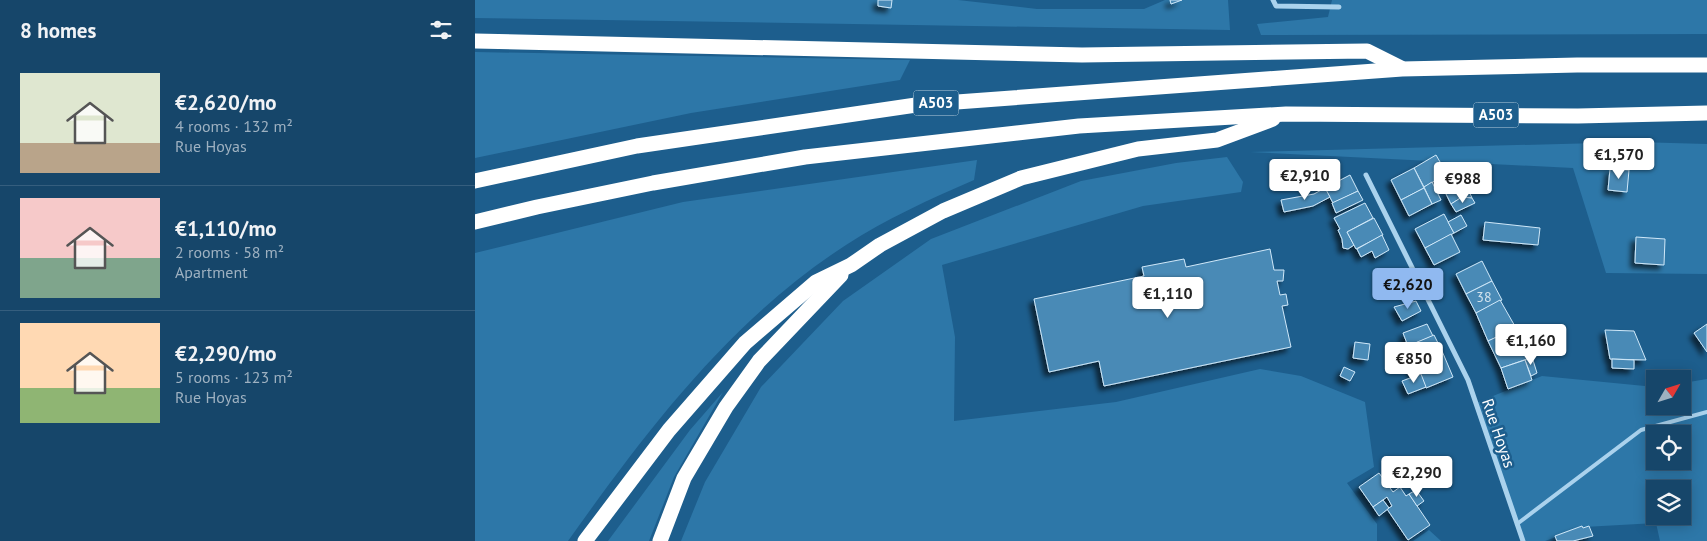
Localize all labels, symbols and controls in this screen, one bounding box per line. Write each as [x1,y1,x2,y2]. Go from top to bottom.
icon: filters [427,16,455,44]
text: 8 homes [20,17,96,44]
text: €2,620/mo [175,89,277,116]
road number: A503 [913,90,959,116]
icon: home [60,93,120,153]
road number: A503 [1473,102,1519,128]
text: 4 rooms · 132 m² [175,116,293,136]
text: Rue Hoyas [175,136,247,156]
pin: €1,570 [1578,138,1660,180]
text: €1,570 [1594,144,1644,164]
pin: €2,910 [1264,158,1346,201]
pin: €988 [1433,162,1493,204]
text: €2,910 [1280,165,1330,185]
text: €988 [1445,168,1481,188]
text: €1,110/mo [175,215,277,242]
icon: home [60,218,120,278]
text: 2 rooms · 58 m² [175,242,284,262]
text: Apartment [175,262,248,282]
pin: €2,620 [1367,268,1449,310]
text: €2,620 [1383,274,1433,294]
pin: €1,110 [1127,276,1209,319]
text: €1,110 [1143,283,1193,303]
house number: 38 [1476,288,1492,306]
pin: €1,160 [1490,324,1572,366]
text: €1,160 [1506,330,1556,350]
text: €2,290/mo [175,340,277,367]
pin: €850 [1384,342,1444,384]
icon: home [60,343,120,403]
text: €850 [1396,348,1432,368]
text: 5 rooms · 123 m² [175,367,293,387]
north arrow [1646,370,1691,415]
map controls [1646,370,1691,525]
text: Rue Hoyas [175,387,247,407]
street label: Rue Hoyas [1478,396,1520,470]
button: locate [1646,425,1691,470]
pin: €2,290 [1376,456,1458,498]
text: €2,290 [1392,462,1442,482]
button: layers [1646,480,1691,525]

